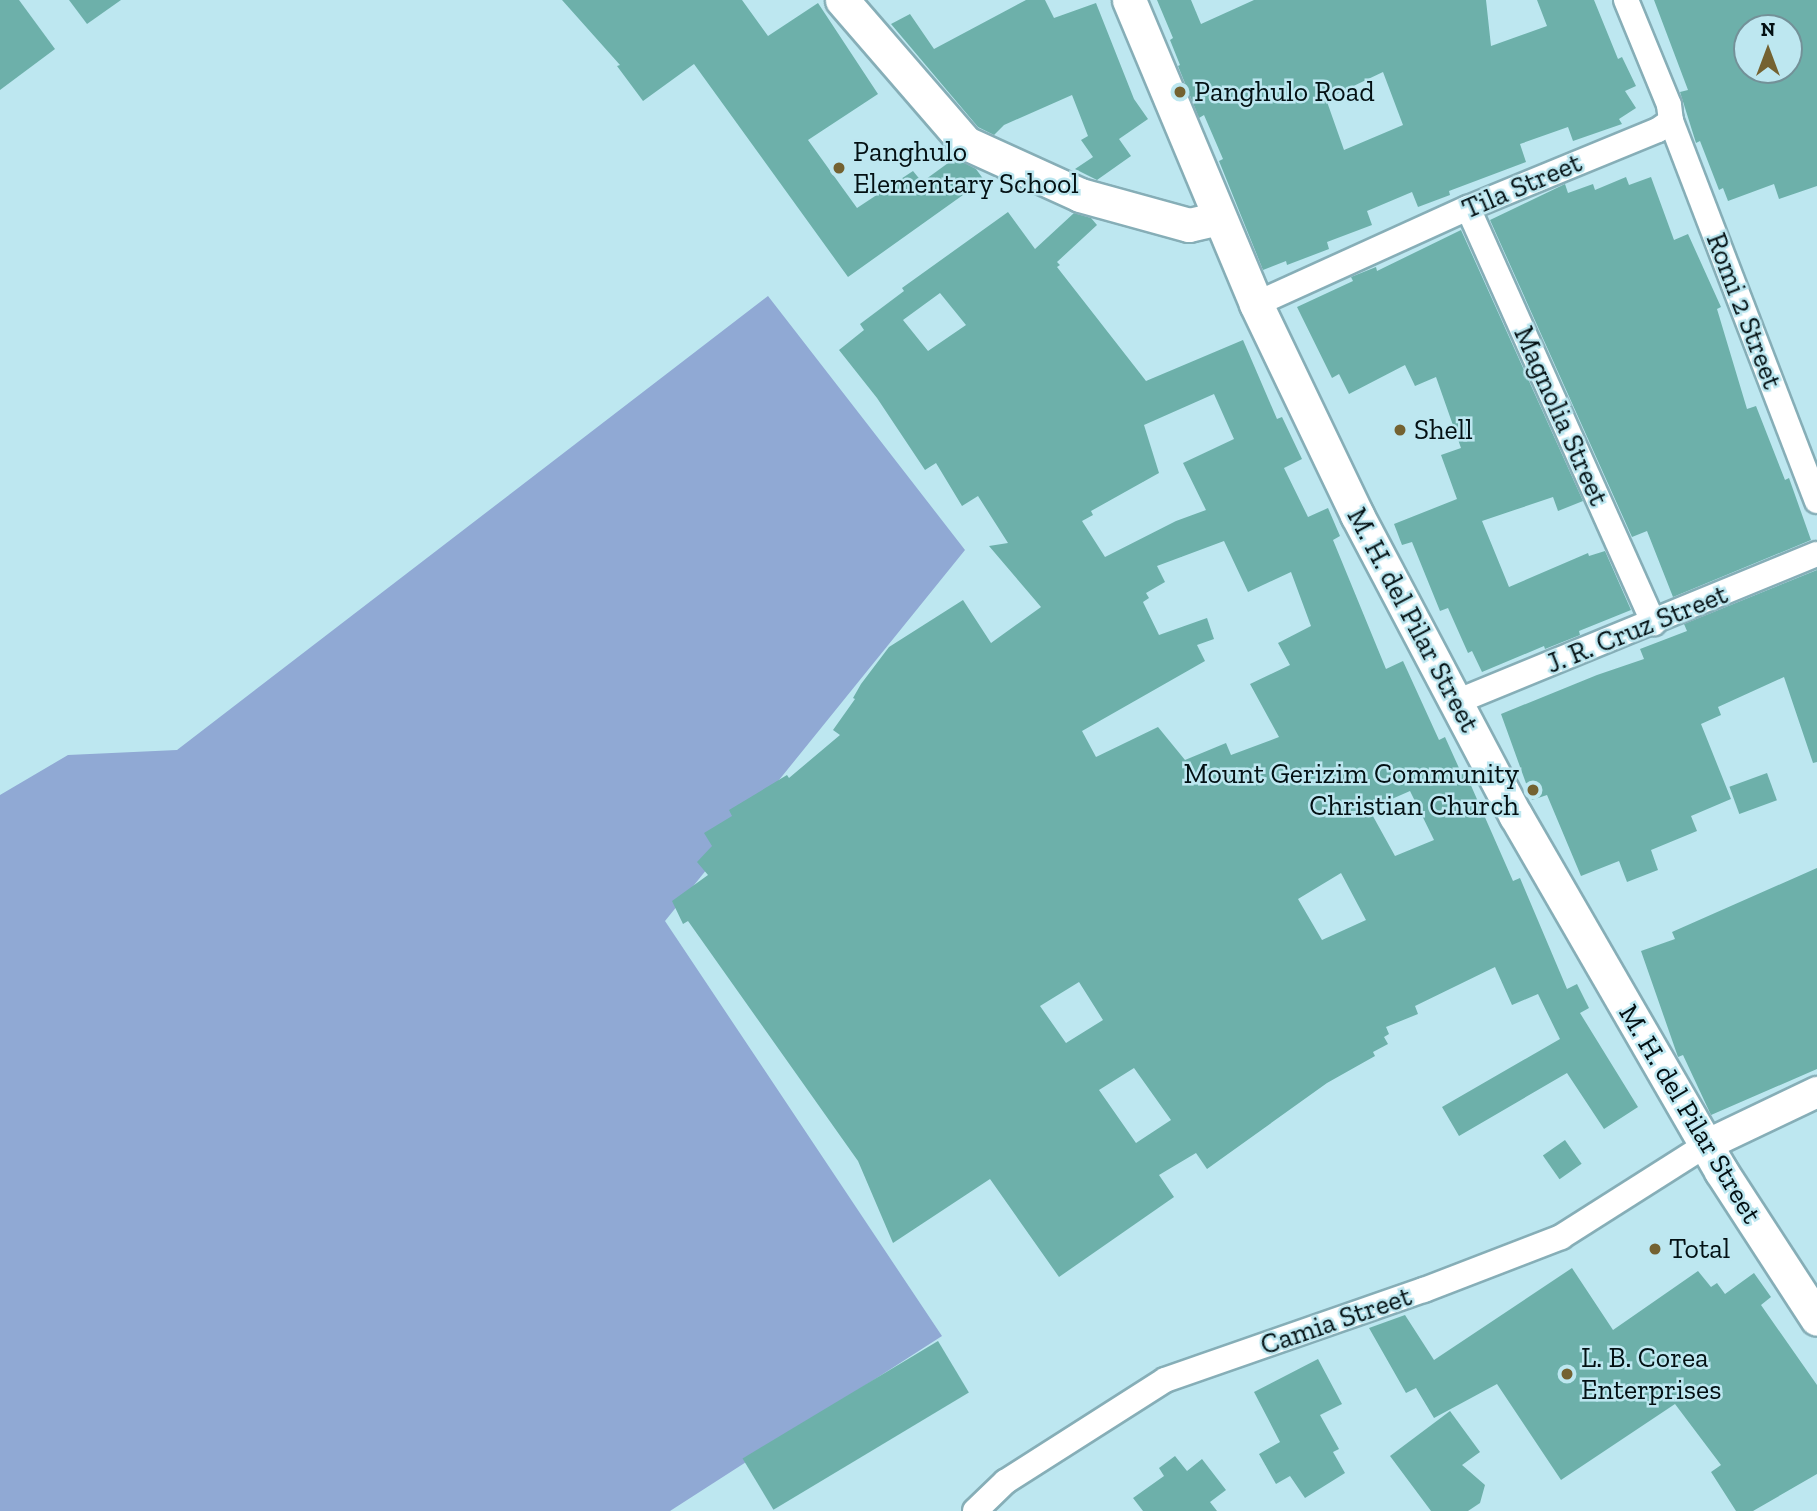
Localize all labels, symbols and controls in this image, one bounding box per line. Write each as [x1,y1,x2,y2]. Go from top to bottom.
north arrow [1733,14,1803,84]
text: N [1761,18,1775,41]
place label: Panghulo Road [1194,75,1375,109]
marker: Panghulo Road [1172,84,1188,100]
place label: Panghulo Elementary School [853,135,1079,201]
street label: Tila Street [1457,146,1587,226]
marker: Panghulo Elementary School [831,160,847,176]
street label: Romi 2 Street [1699,228,1789,394]
street label: Magnolia Street [1506,321,1616,511]
place label: Shell [1414,413,1473,447]
marker: Shell [1392,422,1408,438]
street label: M. H. del Pilar Street [1340,502,1486,738]
street label: J. R. Cruz Street [1541,577,1733,681]
place label: Mount Gerizim Community Christian Church [1184,757,1519,823]
marker: Mount Gerizim Community Christian Church [1525,782,1541,798]
street label: M. H. del Pilar Street [1611,998,1769,1230]
place label: Total [1669,1232,1730,1266]
marker: Total [1647,1241,1663,1257]
street label: Camia Street [1256,1280,1416,1362]
place label: L. B. Corea Enterprises [1581,1341,1722,1407]
marker: L. B. Corea Enterprises [1559,1366,1575,1382]

